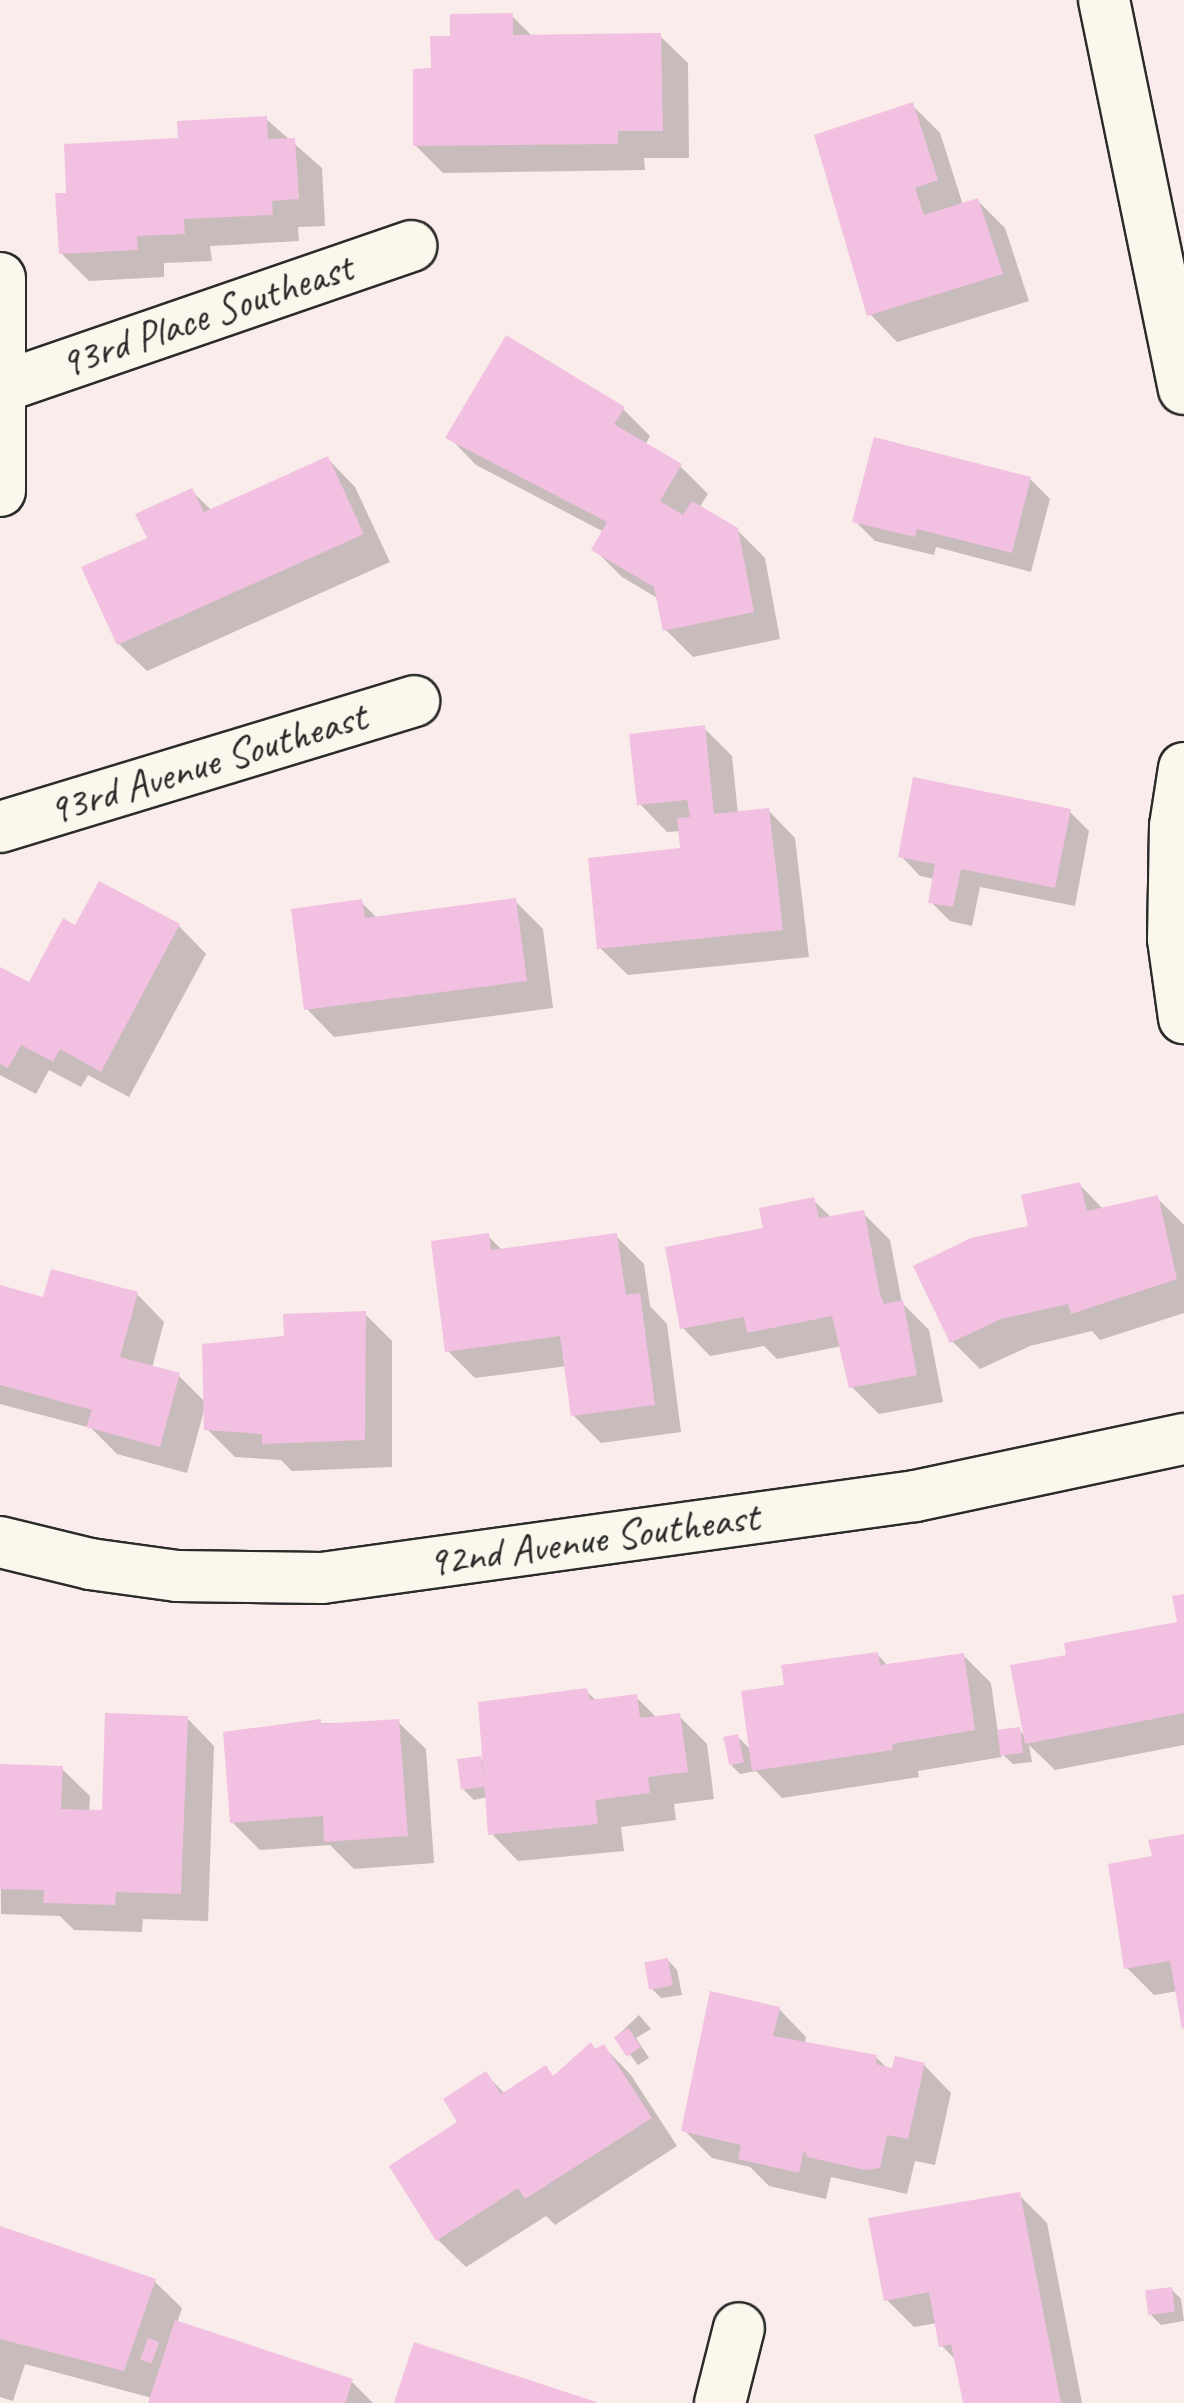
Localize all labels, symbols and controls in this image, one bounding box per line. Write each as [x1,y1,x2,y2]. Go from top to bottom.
street label: 93rd Place Southeast [53,242,359,390]
street label: 93rd Avenue Southeast [42,692,372,836]
street label: 92nd Avenue Southeast [424,1492,762,1588]

